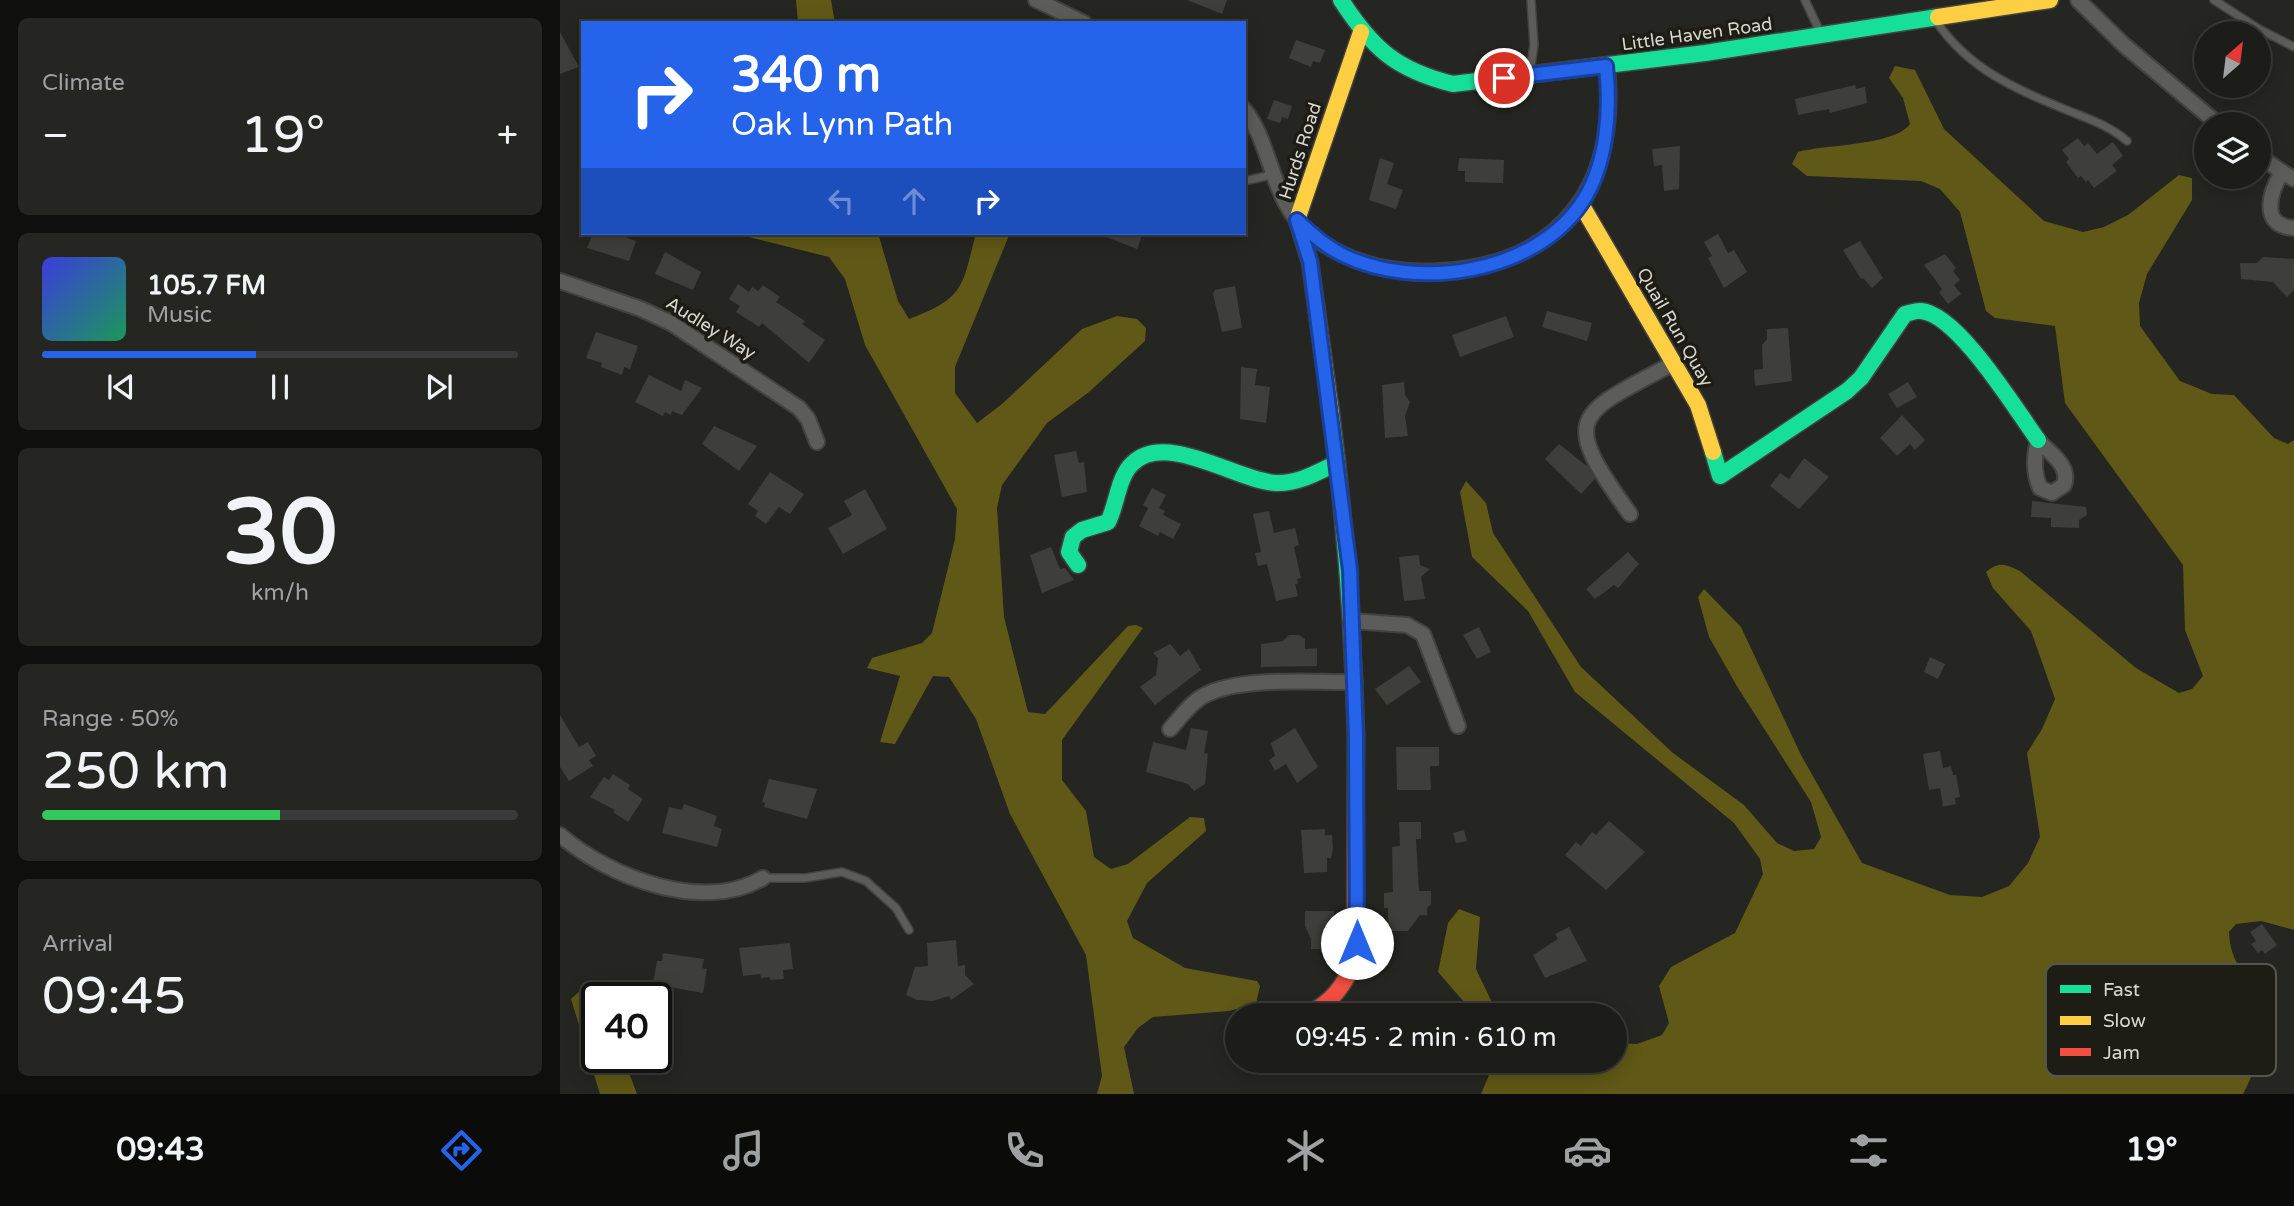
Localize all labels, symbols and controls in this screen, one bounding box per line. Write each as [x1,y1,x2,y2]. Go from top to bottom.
street label: Little Haven Road [1620,13,1774,55]
north arrow [2194,21,2272,98]
map controls [2194,21,2271,189]
text: 340 m [731,46,881,105]
pin [1474,48,1534,108]
icon: right [616,49,707,140]
icon: arrive [1485,59,1523,97]
text: Climate [42,69,125,97]
street label: Hurds Road [1274,100,1326,202]
text: 19° [240,104,325,167]
text: Oak Lynn Path [731,106,953,144]
button: layers [2194,112,2271,189]
text: − [42,113,69,159]
text: + [497,113,518,159]
icon: left [822,182,860,220]
icon: ahead [895,182,933,220]
icon: right [968,182,1006,220]
street label: Quail Run Quay [1632,264,1718,391]
text: 105.7 FM [147,270,266,301]
street label: Audley Way [662,292,760,364]
text: Music [147,301,212,329]
icon: previous [102,368,140,406]
icon: pause [261,368,299,406]
icon: next [420,368,458,406]
text: 30 [223,478,337,588]
text: km/h [251,579,309,607]
text: Range · 50% [42,705,178,733]
text: 250 km [42,740,230,803]
position arrow [1320,906,1394,980]
text: Arrival [42,930,113,958]
legend [2046,964,2276,1076]
text: 09:45 [42,965,186,1028]
text: Fast [2103,979,2140,1001]
speed limit sign: 40 [581,982,672,1073]
text: Slow [2103,1010,2146,1032]
text: 09:45 · 2 min · 610 m [1295,1022,1557,1053]
text: Jam [2103,1042,2140,1064]
icon: directions [437,1126,486,1175]
icon: music [719,1126,768,1175]
icon: phone [1000,1126,1049,1175]
icon: climate [1281,1126,1330,1175]
icon: car [1563,1126,1612,1175]
icon: filters [1844,1126,1893,1175]
text: 09:43 [116,1131,205,1169]
text: 19° [2125,1131,2178,1169]

